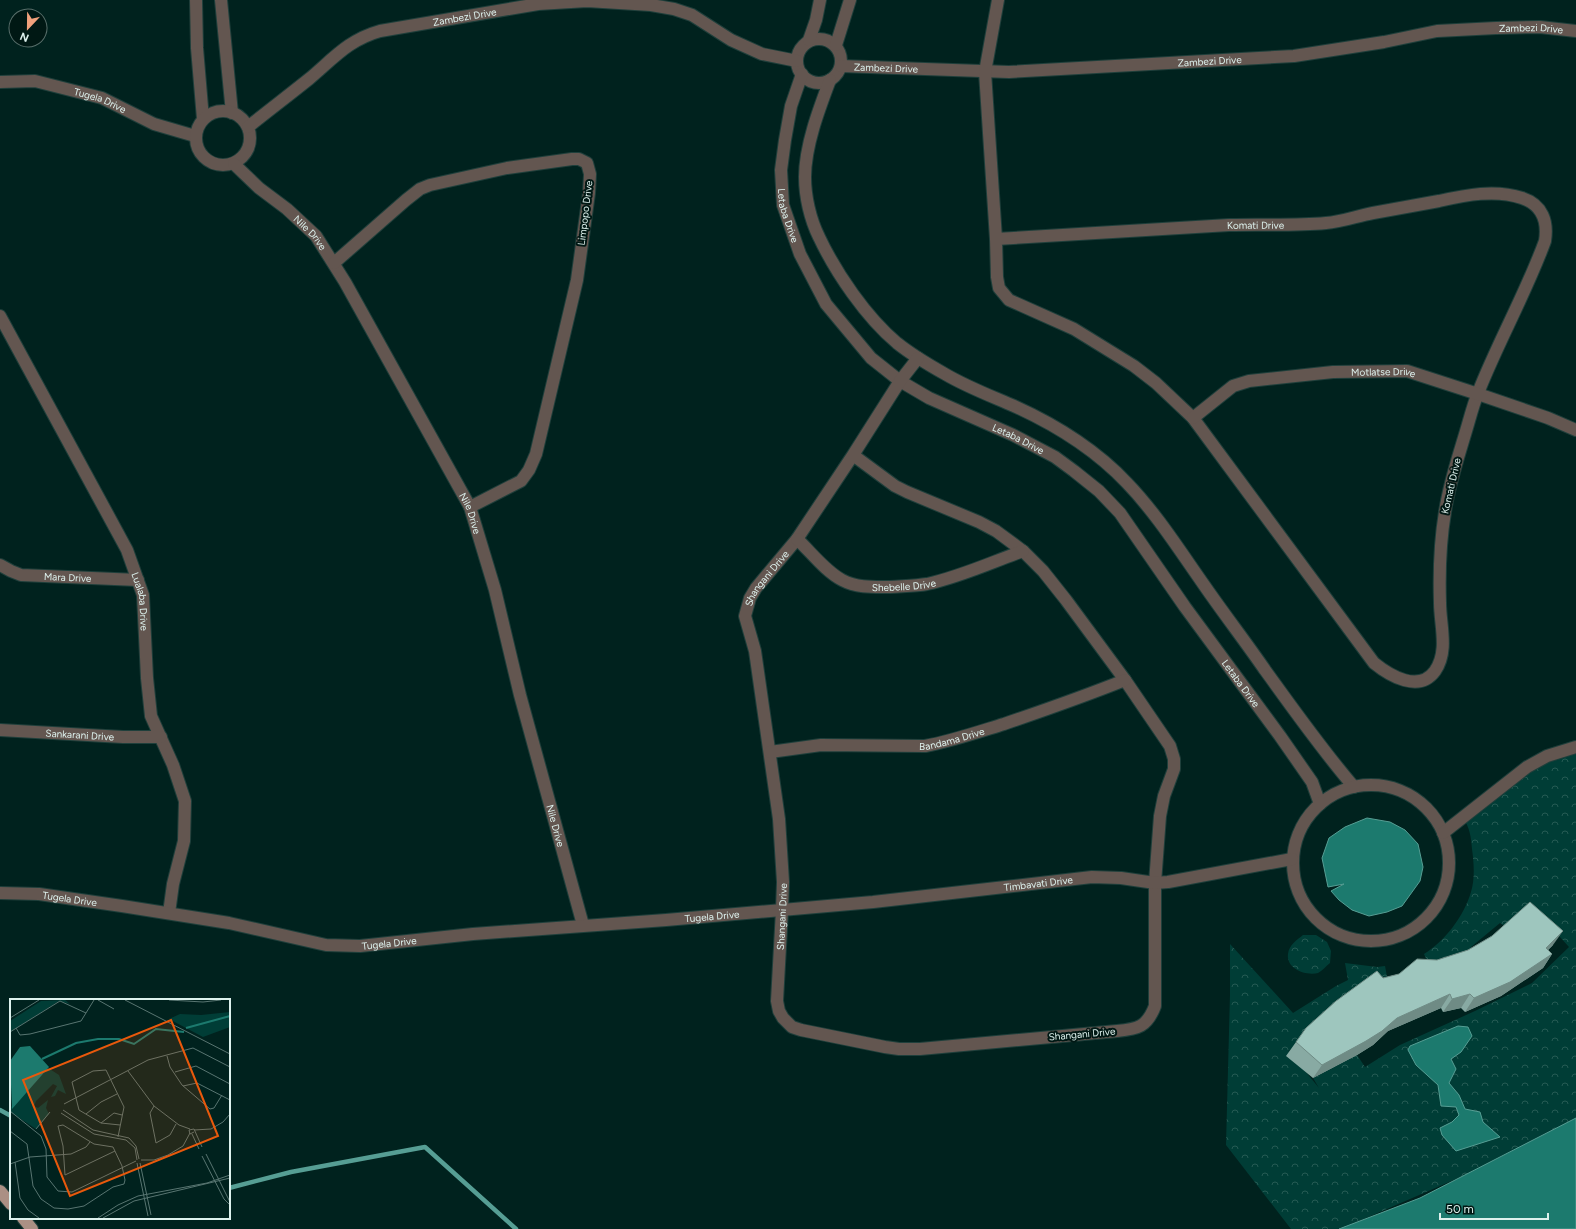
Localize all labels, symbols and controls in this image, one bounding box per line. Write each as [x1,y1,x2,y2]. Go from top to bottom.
street label: Zambezi Drive [432,5,498,28]
north arrow [8,8,48,48]
street label: Zambezi Drive [1499,20,1564,36]
text: N [18,29,31,44]
street label: Zambezi Drive [1177,52,1243,69]
street label: Zambezi Drive [854,60,919,75]
street label: Tugela Drive [73,85,129,116]
street label: Limpopo Drive [575,179,595,246]
street label: Letaba Drive [776,188,802,245]
street label: Nile Drive [291,212,330,253]
street label: Komati Drive [1227,218,1285,232]
street label: Motlatse Drive [1351,364,1418,380]
street label: Letaba Drive [991,420,1047,457]
street label: Komati Drive [1438,456,1464,515]
street label: Nile Drive [457,490,484,536]
street label: Shangani Drive [742,547,792,607]
street label: Mara Drive [44,569,92,585]
street label: Lualaba Drive [129,570,151,632]
street label: Shebelle Drive [872,576,938,594]
street label: Letaba Drive [1219,657,1263,710]
street label: Bandama Drive [919,724,986,753]
street label: Sankarani Drive [45,726,115,743]
street label: Nile Drive [544,803,568,849]
street label: Timbavati Drive [1003,873,1074,894]
street label: Shangani Drive [773,882,789,950]
street label: Tugela Drive [42,888,98,909]
street label: Tugela Drive [684,907,740,925]
street label: Tugela Drive [361,933,418,952]
inset map [10,999,230,1219]
street label: Shangani Drive [1048,1025,1116,1043]
scale bar [1440,1195,1548,1221]
text: 50 m [1446,1202,1474,1216]

